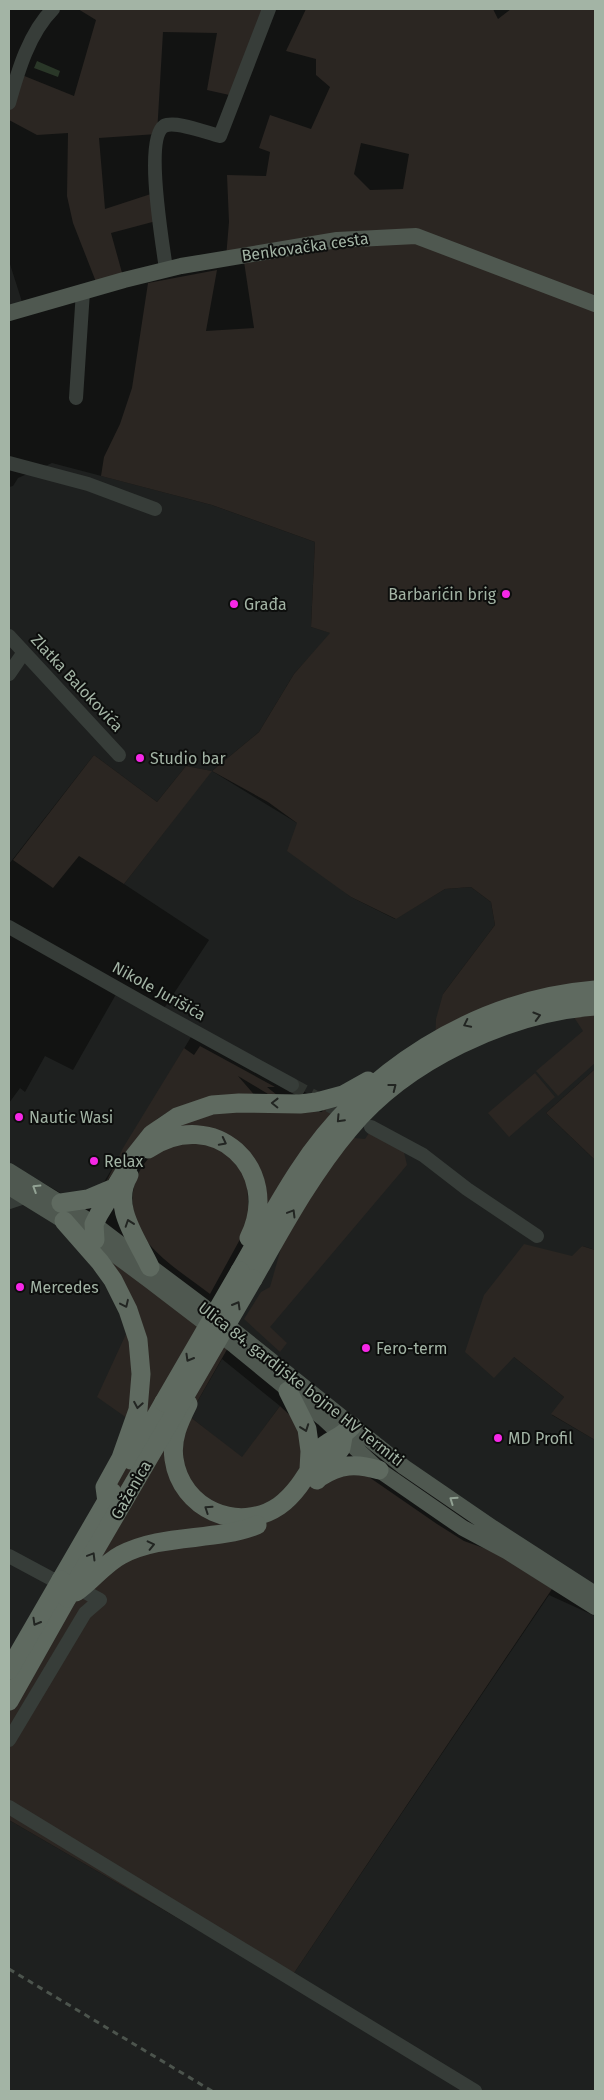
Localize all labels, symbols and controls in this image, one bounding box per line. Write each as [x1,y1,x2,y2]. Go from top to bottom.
street label: Benkovačka cesta [240,229,370,265]
place label: Barbarićin brig [388,585,497,604]
marker: Barbarićin brig [500,588,512,600]
place label: Građa [244,595,287,614]
marker: Građa [228,598,240,610]
street label: Zlatka Balokovića [27,630,127,736]
place label: Studio bar [150,749,227,768]
marker: Studio bar [134,752,146,764]
street label: Nikole Jurišića [109,958,209,1024]
one-way arrow [533,1011,541,1021]
one-way arrow [463,1018,472,1028]
one-way arrow [387,1085,396,1093]
one-way arrow [271,1098,278,1108]
place label: Nautic Wasi [29,1108,113,1127]
marker: Nautic Wasi [13,1111,25,1123]
one-way arrow [337,1113,346,1122]
one-way arrow [218,1136,227,1146]
place label: Relax [104,1152,143,1171]
marker: Relax [88,1155,100,1167]
one-way arrow [32,1184,41,1194]
one-way arrow [285,1210,295,1219]
one-way arrow [124,1219,134,1228]
place label: Mercedes [30,1278,99,1297]
marker: Mercedes [14,1281,26,1293]
street label: Ulica 84. gardijske bojne HV Termiti [194,1298,408,1470]
one-way arrow [119,1299,129,1308]
one-way arrow [231,1302,241,1311]
place label: Fero-term [376,1339,448,1358]
marker: Fero-term [360,1342,372,1354]
one-way arrow [186,1352,196,1361]
one-way arrow [134,1400,144,1409]
one-way arrow [299,1423,309,1432]
place label: MD Profil [508,1429,573,1448]
marker: MD Profil [492,1432,504,1444]
street label: Gaženica [107,1457,155,1523]
one-way arrow [449,1497,459,1506]
one-way arrow [204,1506,214,1515]
one-way arrow [147,1540,156,1551]
one-way arrow [85,1552,95,1561]
one-way arrow [33,1616,43,1625]

